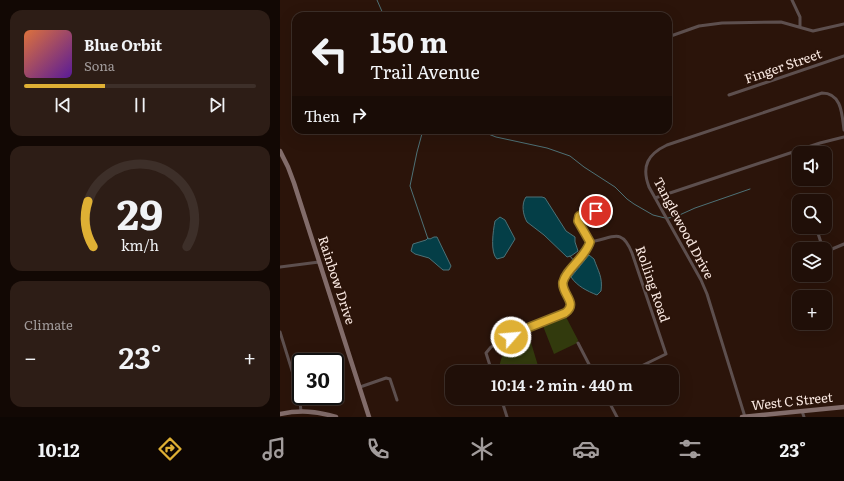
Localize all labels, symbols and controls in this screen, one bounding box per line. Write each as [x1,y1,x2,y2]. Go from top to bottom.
text: 150 m [370,20,448,62]
icon: left [304,28,356,80]
text: Blue Orbit [84,33,162,56]
street label: Finger Street [742,43,825,88]
text: Sona [84,56,115,75]
text: Trail Avenue [370,58,480,85]
icon: previous [52,94,74,116]
icon: pause [129,94,151,116]
icon: next [206,94,228,116]
text: Then [304,104,340,127]
icon: right [348,104,370,126]
map controls [792,146,832,330]
button: sound [792,146,832,186]
street label: Tanglewood Drive [650,173,719,282]
text: 29 [117,180,163,242]
pin [579,194,613,228]
button: search [792,194,832,234]
icon: arrive [585,200,607,222]
text: km/h [121,233,160,254]
street label: Rainbow Drive [314,233,361,327]
button: layers [792,242,832,282]
street label: Rolling Road [632,243,675,325]
button: + [792,290,832,330]
text: Climate [24,315,73,334]
position arrow [490,316,532,358]
text: 23° [119,334,161,378]
text: − [24,340,37,373]
text: + [243,340,256,373]
speed limit sign: 30 [292,353,344,405]
text: 10:14 · 2 min · 440 m [491,373,633,396]
street label: West C Street [750,387,834,414]
icon: directions [156,435,184,463]
icon: music [260,435,288,463]
icon: phone [364,435,392,463]
icon: climate [468,435,496,463]
icon: car [572,435,600,463]
icon: filters [676,435,704,463]
text: 10:12 [38,436,80,463]
text: 23° [780,436,806,463]

